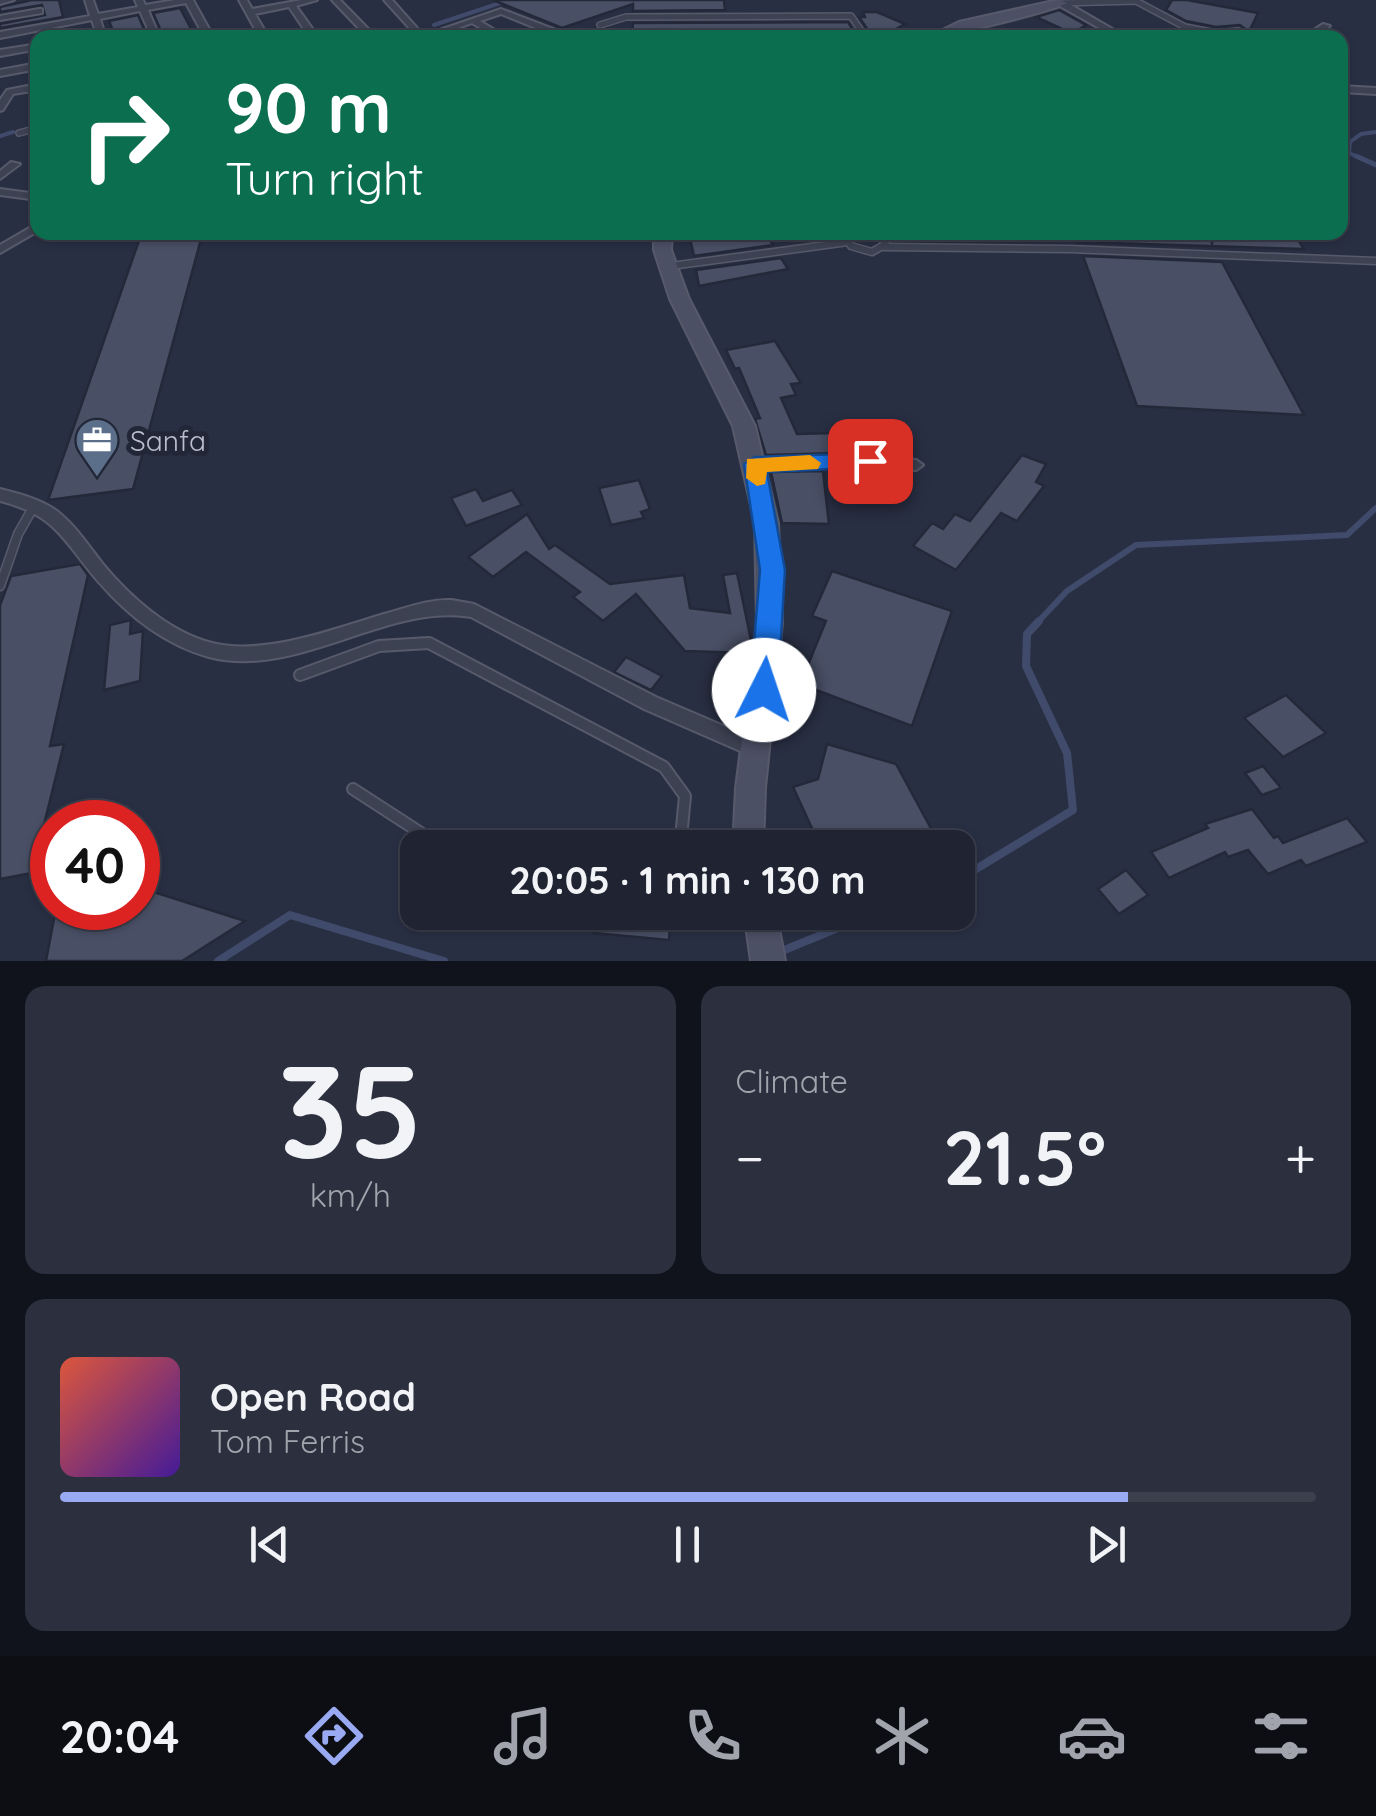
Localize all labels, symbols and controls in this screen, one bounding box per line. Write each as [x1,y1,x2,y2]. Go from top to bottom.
text: 90 m [225,63,392,151]
icon: right [60,70,190,200]
text: Turn right [225,150,424,206]
office icon: Sanfa [74,417,120,478]
pin [828,419,913,504]
place label: Sanfa [130,423,206,458]
icon: arrive [843,434,898,489]
position arrow [712,638,816,742]
speed limit sign: 40 [30,800,160,930]
text: 20:05 · 1 min · 130 m [509,856,866,904]
text: 35 [278,1028,423,1191]
text: Climate [736,1061,848,1101]
text: 21.5° [943,1110,1106,1204]
text: − [736,1123,764,1192]
text: + [1285,1123,1316,1192]
text: km/h [310,1175,391,1215]
text: Open Road [210,1373,416,1421]
text: Tom Ferris [210,1421,365,1461]
icon: previous [242,1517,297,1572]
icon: pause [660,1517,715,1572]
icon: next [1079,1517,1134,1572]
icon: directions [299,1701,369,1771]
icon: music [488,1701,558,1771]
icon: phone [678,1701,748,1771]
icon: climate [867,1701,937,1771]
icon: car [1057,1701,1127,1771]
icon: filters [1246,1701,1316,1771]
text: 20:04 [60,1708,179,1764]

